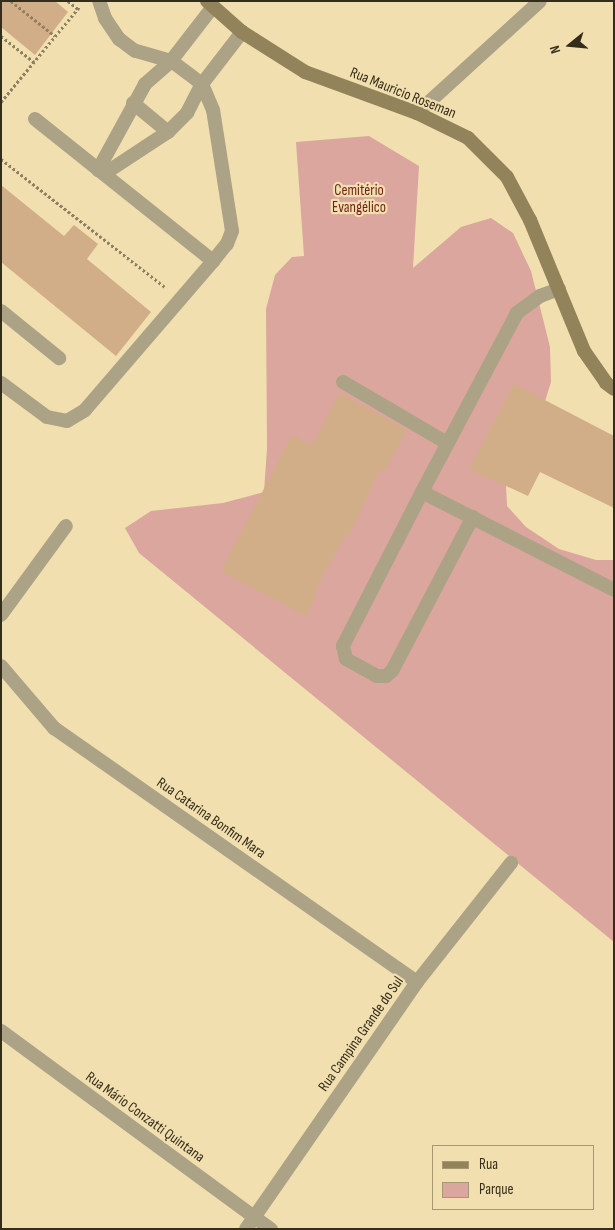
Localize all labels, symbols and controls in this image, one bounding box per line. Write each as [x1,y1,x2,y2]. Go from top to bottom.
north arrow [545,20,595,70]
text: N [546,43,564,56]
street label: Rua Mauricio Roseman [347,63,459,123]
park label: Cemitério Evangélico [332,181,386,216]
street label: Rua Catarina Bonfim Mara [153,774,269,862]
street label: Rua Campina Grande do Sul [315,973,407,1095]
street label: Rua Mário Conzatti Quintana [82,1068,208,1166]
legend [432,1145,595,1210]
text: Rua [479,1155,498,1174]
text: Parque [479,1180,514,1199]

